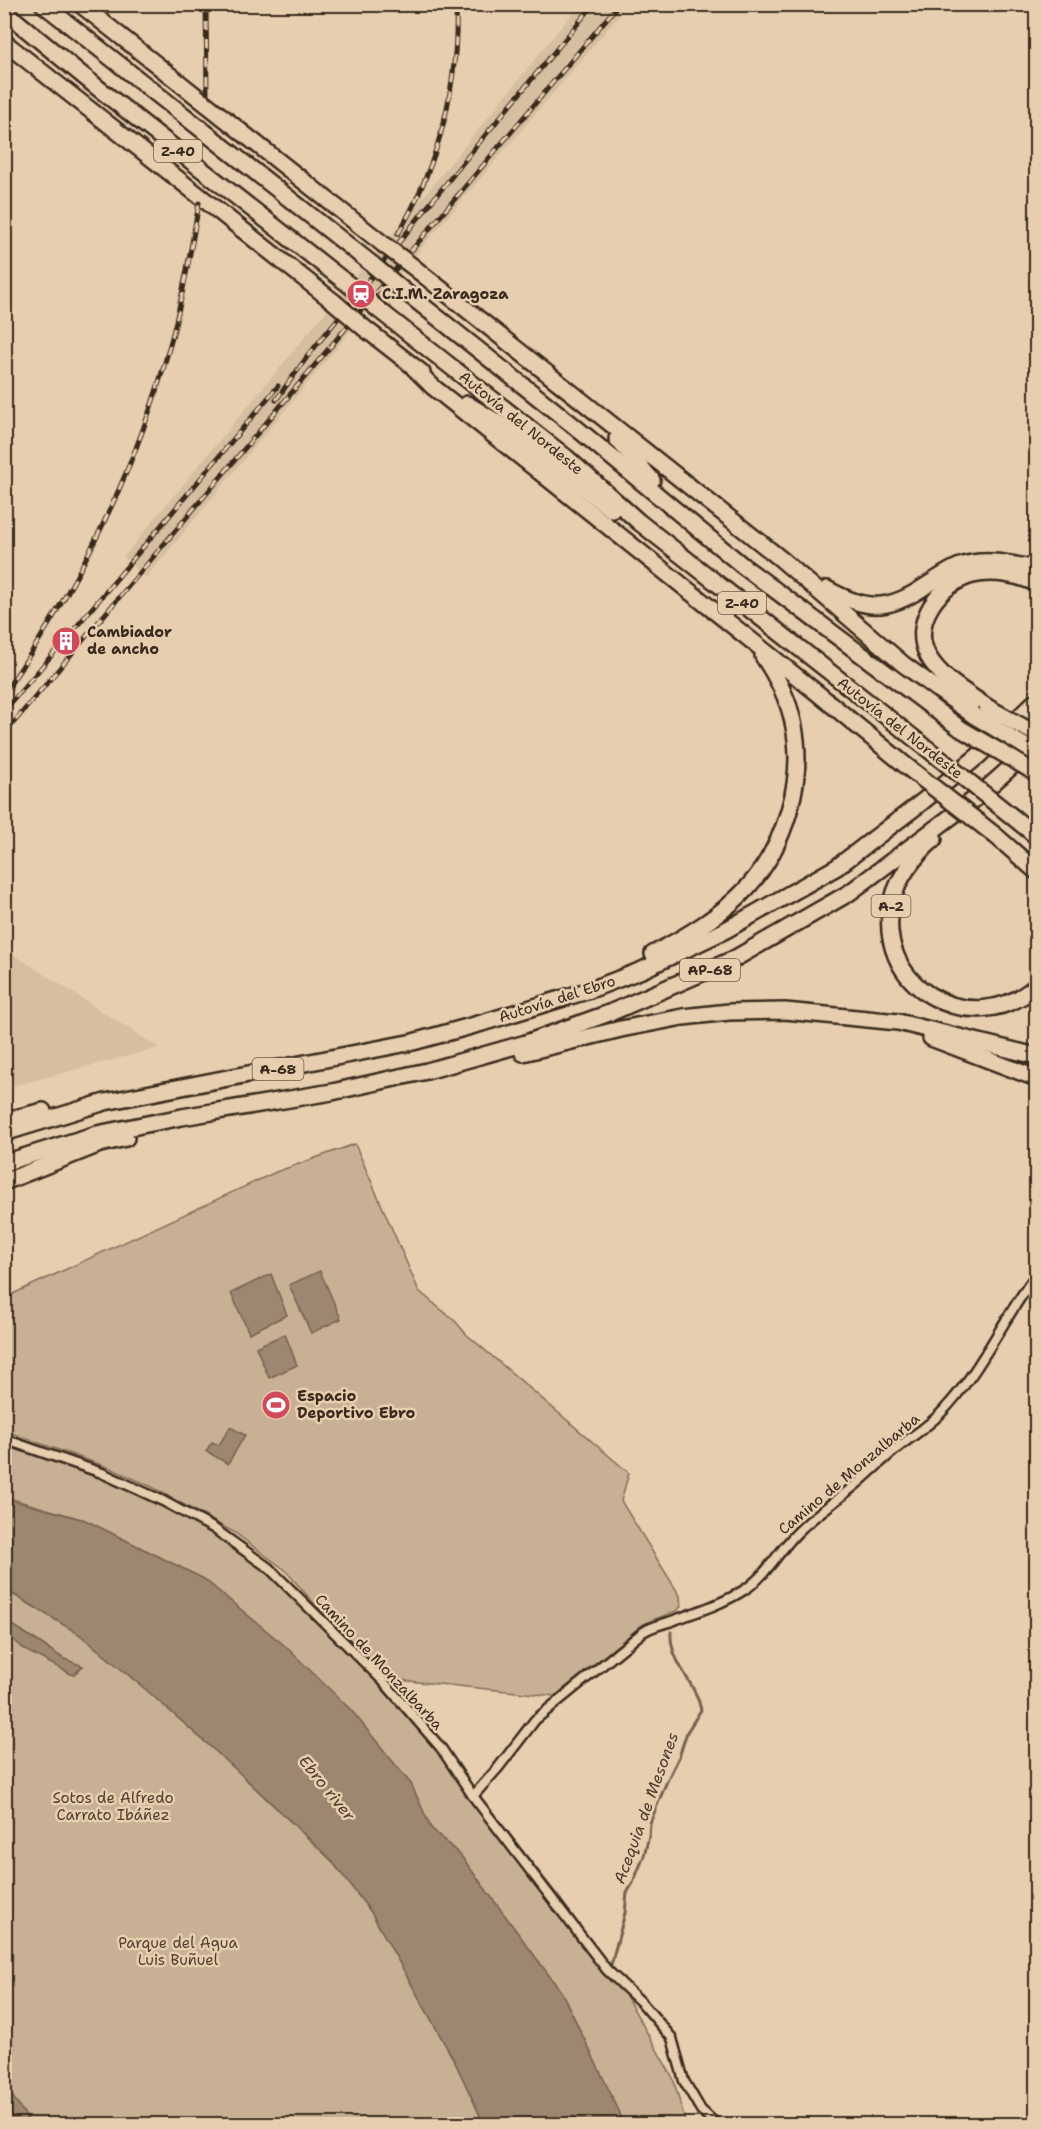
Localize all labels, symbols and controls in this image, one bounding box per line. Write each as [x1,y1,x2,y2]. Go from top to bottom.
road number: Z-40 [154,140,202,162]
station icon: C.I.M. Zaragoza [345,278,377,310]
place label: C.I.M. Zaragoza [382,284,509,304]
street label: Autovía del Nordeste [455,367,587,479]
road number: Z-40 [718,592,766,614]
place label: Cambiador de ancho [87,622,172,659]
building icon: Cambiador de ancho [50,625,82,657]
street label: Autovía del Nordeste [833,673,967,783]
road number: A-2 [872,895,910,917]
road number: AP-68 [680,959,740,981]
street label: Autovía del Ebro [496,971,618,1027]
road number: A-68 [252,1058,304,1080]
place label: Espacio Deportivo Ebro [297,1386,416,1423]
sports icon: Espacio Deportivo Ebro [260,1389,292,1421]
street label: Camino de Monzalbarba [774,1408,924,1539]
street label: Camino de Monzalbarba [311,1590,448,1735]
water label: Acequia de Mesones [609,1729,683,1887]
water label: Ebro river [294,1751,360,1825]
park label: Sotos de Alfredo Carrato Ibáñez [52,1788,174,1825]
park label: Parque del Agua Luis Buñuel [118,1933,238,1970]

